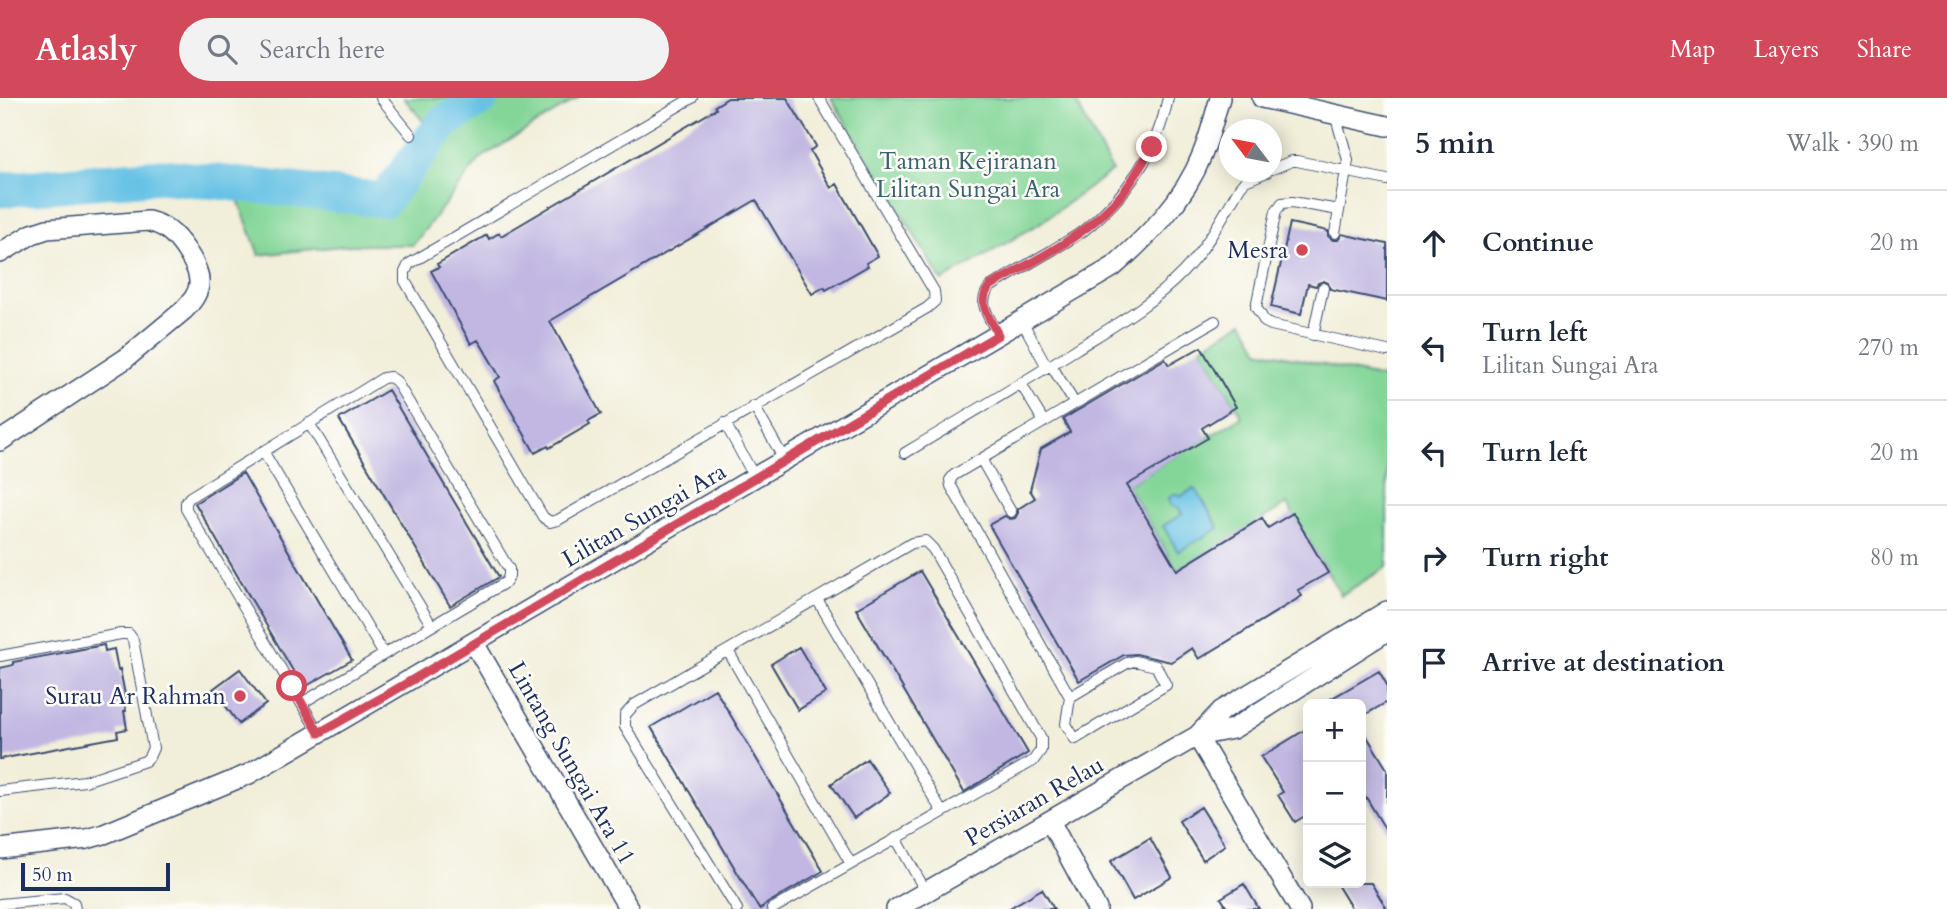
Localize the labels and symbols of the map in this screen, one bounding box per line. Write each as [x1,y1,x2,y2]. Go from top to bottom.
north arrow [1219,119,1282,182]
route end [1136,131,1167,162]
park label: Taman Kejiranan Lilitan Sungai Ara [876,145,1061,206]
place label: Mesra [1227,234,1289,267]
marker: Mesra [1294,242,1310,258]
street label: Lilitan Sungai Ara [556,455,733,576]
street label: Lintang Sungai Ara 11 [500,656,643,871]
route start [276,670,307,701]
place label: Surau Ar Rahman [45,680,226,713]
marker: Surau Ar Rahman [232,688,248,704]
street label: Persiaran Relau [959,748,1110,855]
scale bar [21,860,170,892]

